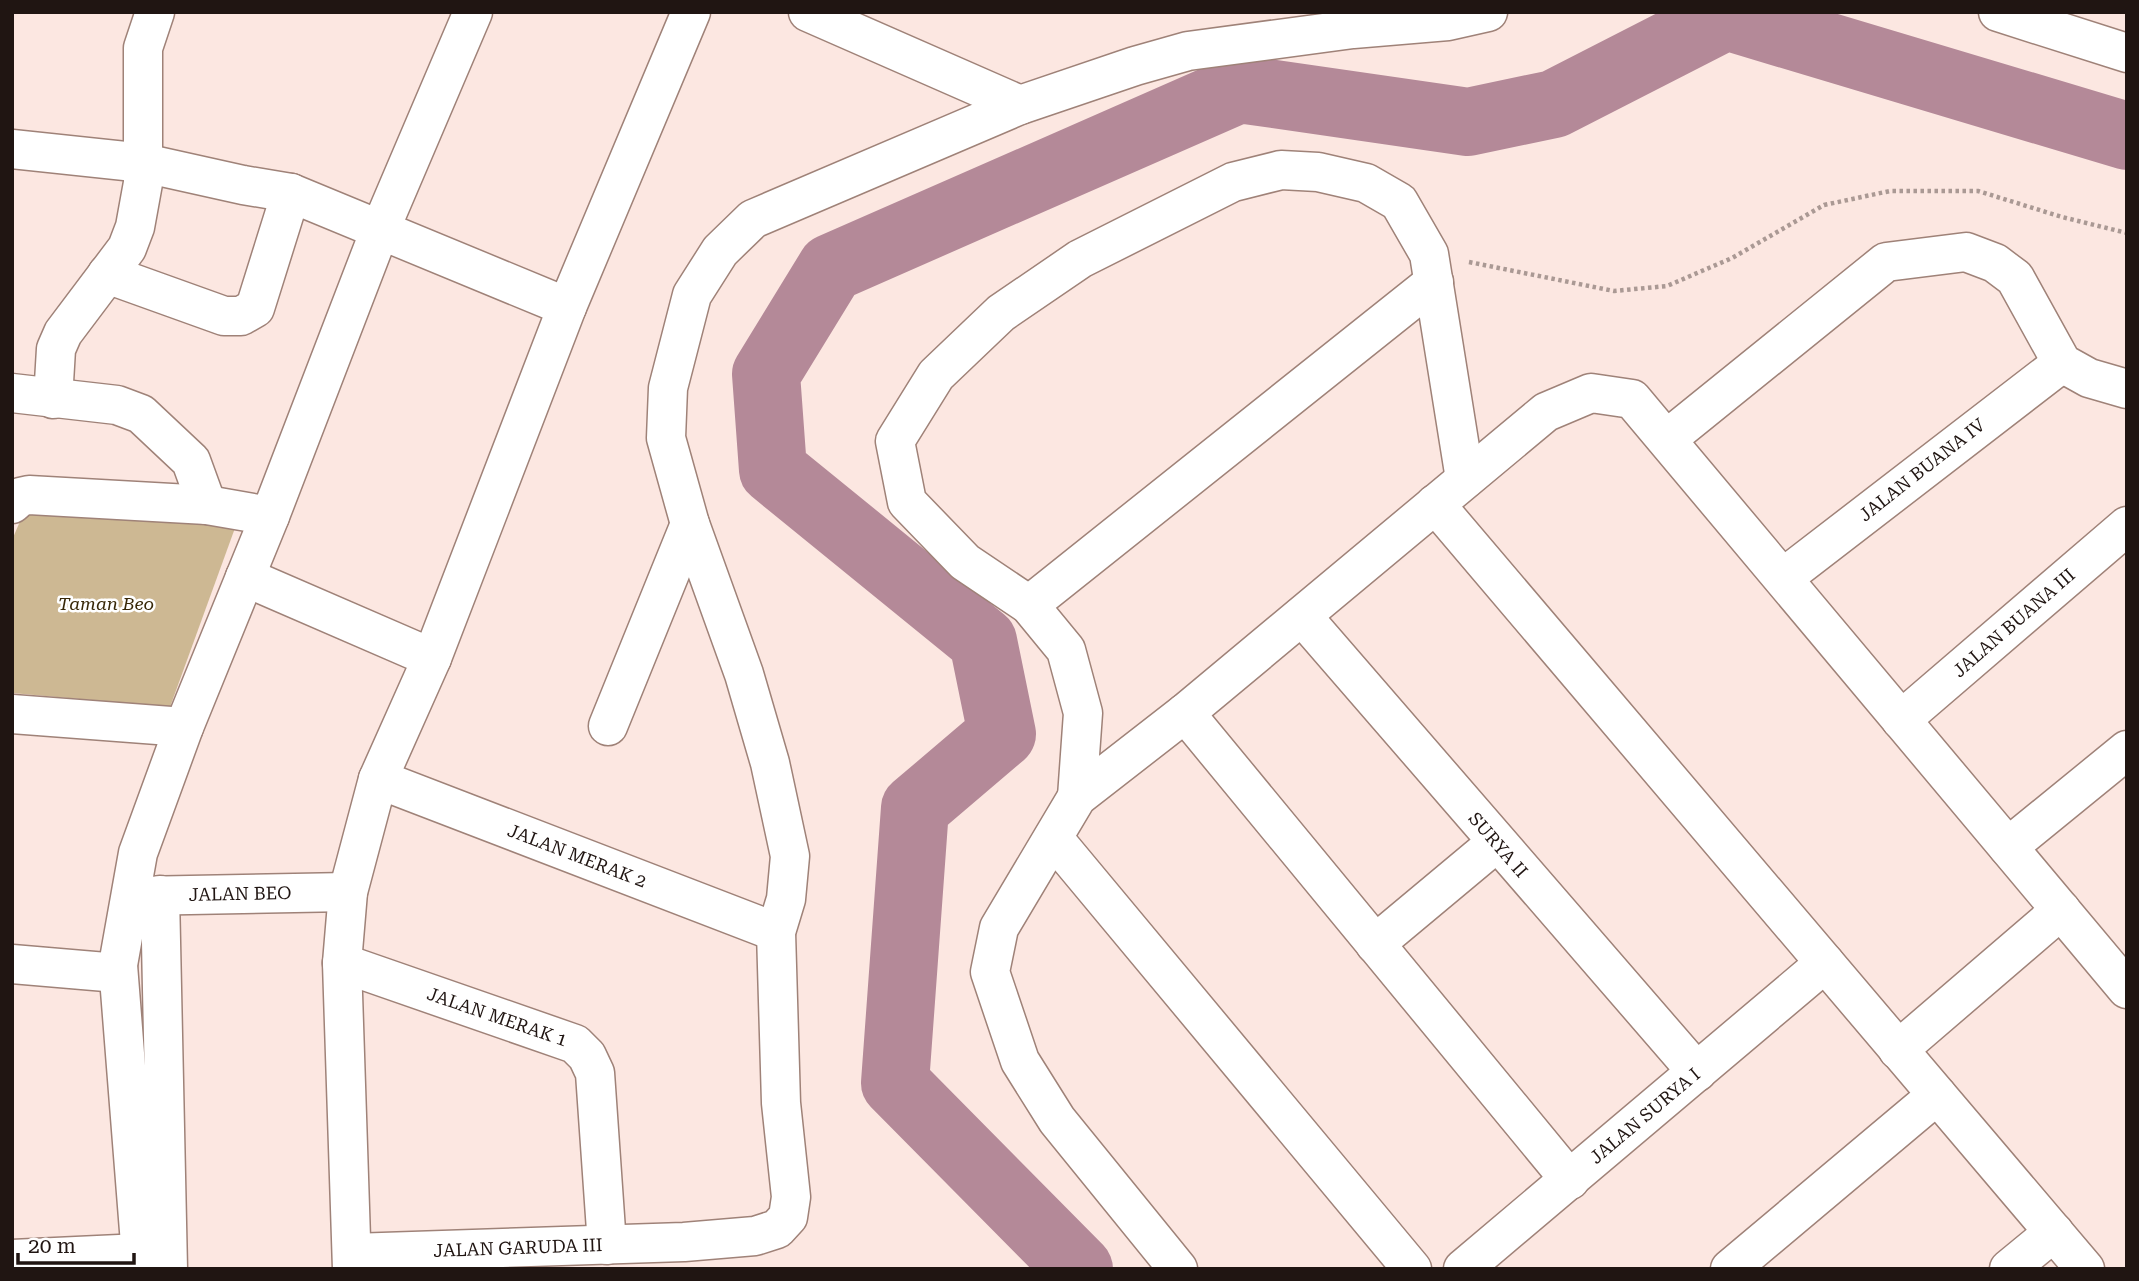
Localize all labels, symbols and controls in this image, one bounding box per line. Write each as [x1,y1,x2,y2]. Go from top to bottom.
street label: JALAN BUANA IV [1855,414,1989,525]
street label: JALAN BUANA III [1948,564,2079,681]
park label: Taman Beo [58,593,154,614]
street label: SURYA II [1464,808,1532,881]
street label: JALAN MERAK 2 [505,819,649,892]
street label: JALAN BEO [188,882,292,905]
street label: JALAN MERAK 1 [424,983,570,1050]
street label: JALAN SURYA I [1585,1063,1704,1168]
scale bar [18,1222,133,1266]
text: 20 m [28,1234,76,1258]
street label: JALAN GARUDA III [433,1234,603,1261]

